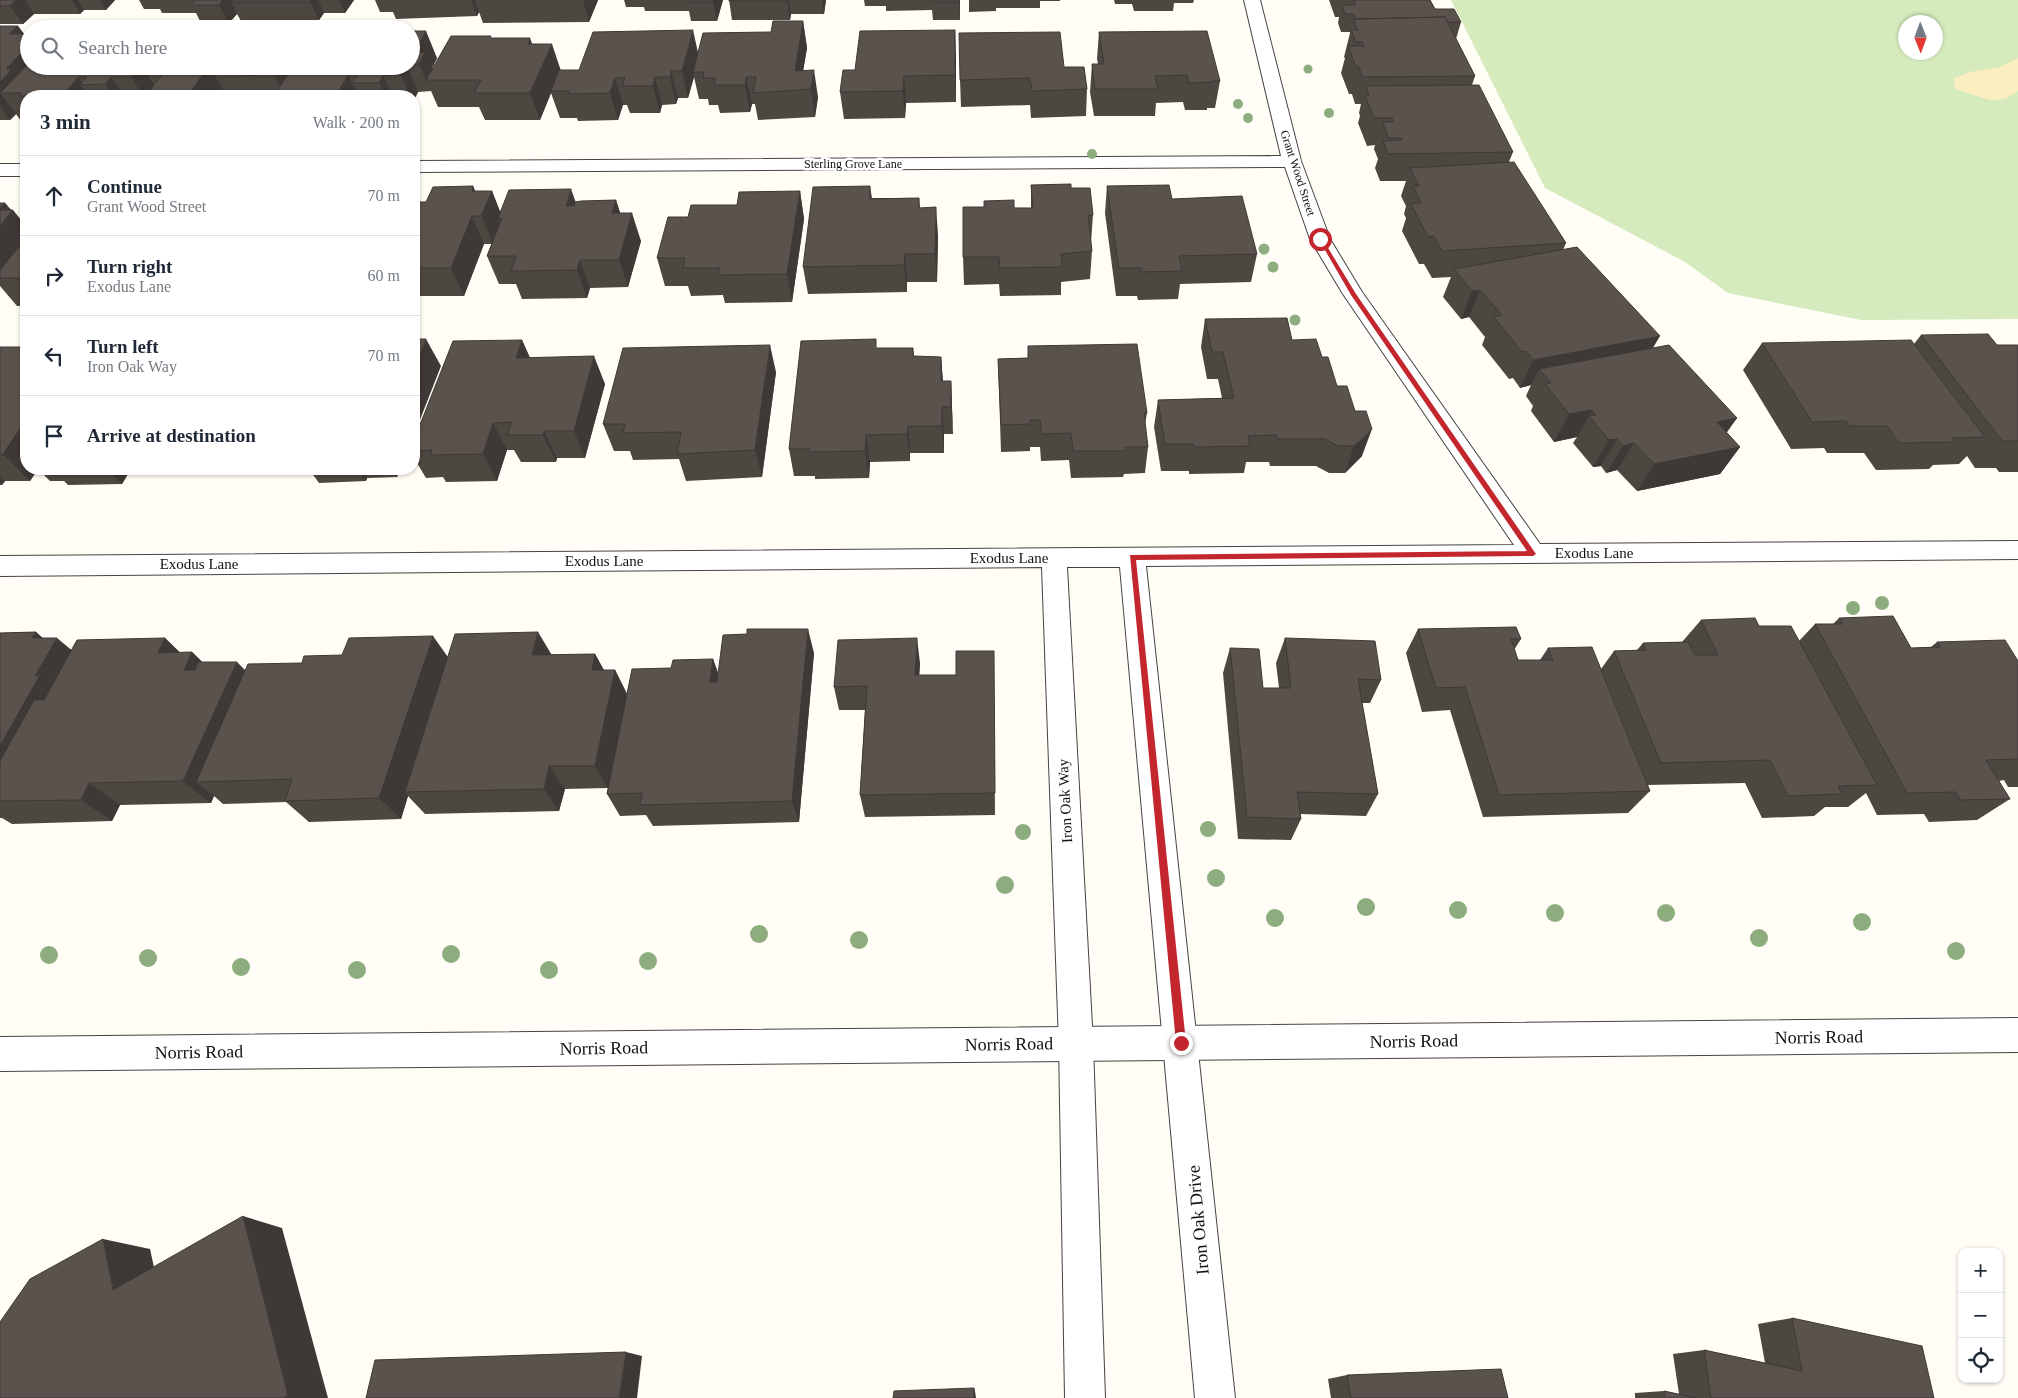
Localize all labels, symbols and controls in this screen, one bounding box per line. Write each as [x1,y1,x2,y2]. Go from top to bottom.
north arrow [1898,15,1943,60]
search box [20,20,420,75]
icon: search [38,34,66,62]
text: Search here [78,37,167,58]
text: 3 min [40,110,91,134]
text: Walk · 200 m [313,114,400,131]
street label: Grant Wood Street [1278,128,1319,218]
street label: Sterling Grove Lane [804,157,902,171]
text: Continue [87,176,162,197]
icon: ahead [40,182,68,210]
text: 70 m [368,187,400,204]
text: Grant Wood Street [87,198,206,215]
route start [1309,228,1332,251]
text: Turn right [87,256,172,277]
icon: right [40,262,68,290]
text: 60 m [368,267,400,284]
text: Exodus Lane [87,278,171,295]
text: Turn left [87,336,159,357]
icon: left [40,342,68,370]
text: 70 m [368,347,400,364]
text: Iron Oak Way [87,358,177,375]
icon: arrive [40,422,68,450]
text: Arrive at destination [87,425,256,446]
street label: Exodus Lane [1555,545,1634,561]
street label: Exodus Lane [970,550,1049,566]
street label: Exodus Lane [565,553,644,569]
street label: Exodus Lane [160,556,239,572]
street label: Iron Oak Way [1055,758,1075,844]
street label: Norris Road [1775,1026,1863,1048]
street label: Norris Road [1370,1030,1458,1052]
route end [1170,1032,1193,1055]
street label: Norris Road [965,1033,1053,1055]
street label: Norris Road [560,1037,648,1059]
street label: Norris Road [155,1041,243,1063]
street label: Iron Oak Drive [1183,1164,1213,1276]
map controls [1958,1248,2003,1383]
button: + [1958,1248,2003,1293]
button: − [1958,1293,2003,1338]
button: locate [1958,1338,2003,1383]

